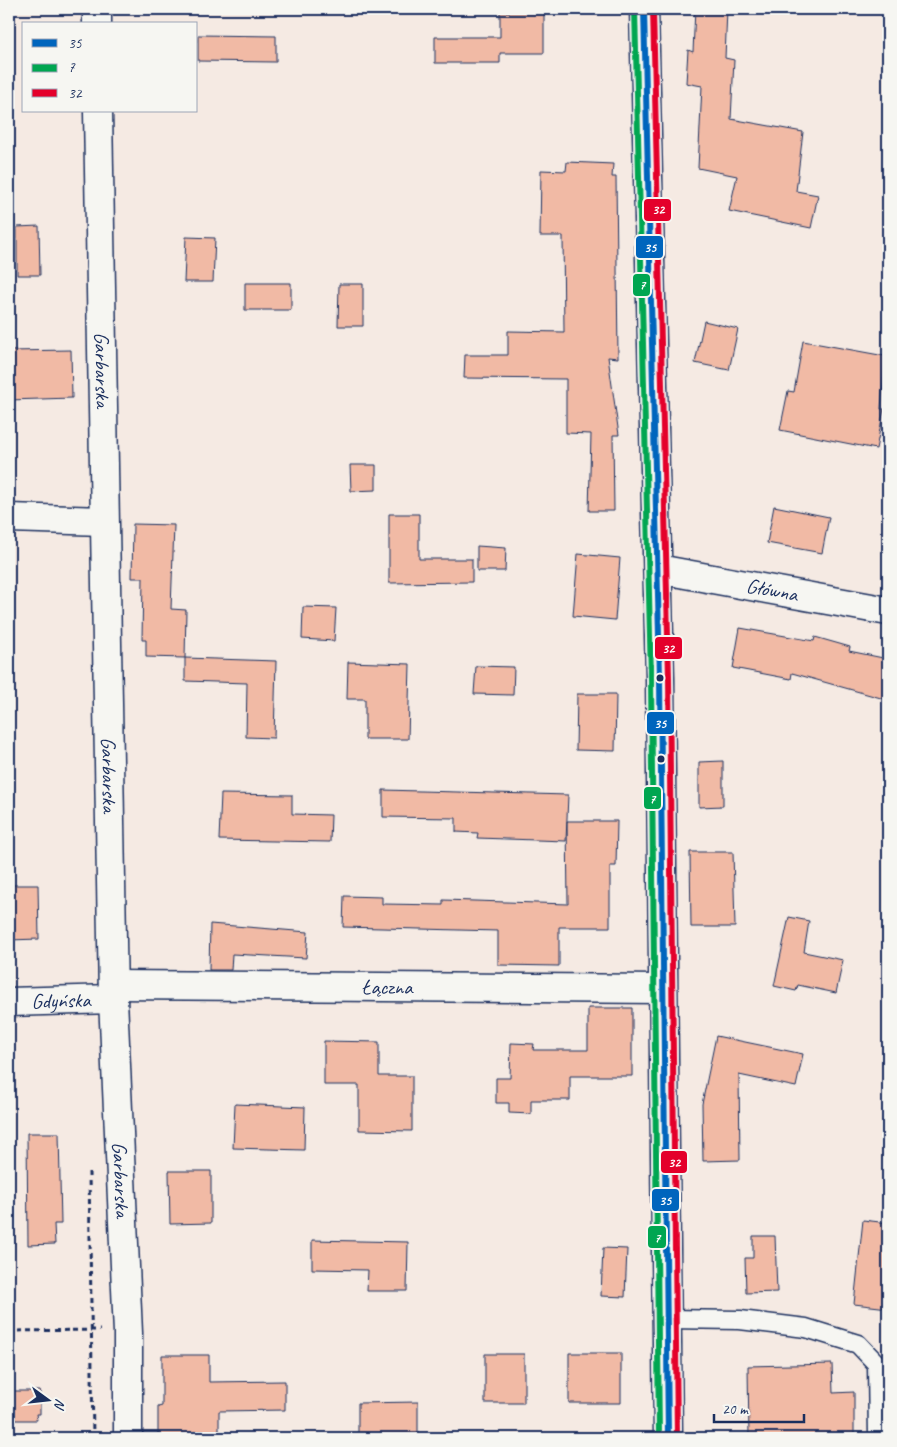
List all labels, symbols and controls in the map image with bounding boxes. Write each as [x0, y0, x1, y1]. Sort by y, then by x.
legend [22, 22, 198, 112]
text: 35 [68, 34, 83, 53]
text: 7 [68, 58, 76, 77]
text: 32 [68, 84, 83, 103]
line badge: 32 [643, 198, 672, 222]
text: 32 [652, 201, 666, 218]
line badge: 35 [635, 235, 664, 259]
text: 35 [644, 239, 658, 256]
line badge: 7 [632, 273, 651, 297]
text: 7 [639, 276, 647, 293]
street label: Garbarska [89, 332, 116, 410]
street label: Główna [744, 572, 802, 608]
line badge: 32 [654, 636, 683, 660]
text: 32 [662, 640, 676, 657]
unlabelled marker [655, 673, 665, 683]
line badge: 35 [646, 711, 675, 735]
text: 35 [654, 715, 668, 732]
street label: Garbarska [96, 737, 123, 815]
unlabelled marker [656, 754, 666, 764]
line badge: 7 [643, 786, 662, 810]
text: 7 [649, 790, 657, 807]
street label: Łączna [361, 974, 414, 1000]
street label: Gdyńska [31, 987, 93, 1014]
street label: Garbarska [106, 1141, 136, 1220]
line badge: 32 [660, 1150, 688, 1174]
text: 32 [668, 1154, 682, 1171]
line badge: 35 [651, 1188, 680, 1212]
text: 35 [659, 1192, 673, 1209]
line badge: 7 [647, 1225, 667, 1249]
text: 7 [654, 1229, 662, 1246]
north arrow [22, 1374, 72, 1424]
scale bar [714, 1392, 804, 1424]
text: N [50, 1397, 69, 1412]
text: 20 m [722, 1400, 749, 1419]

